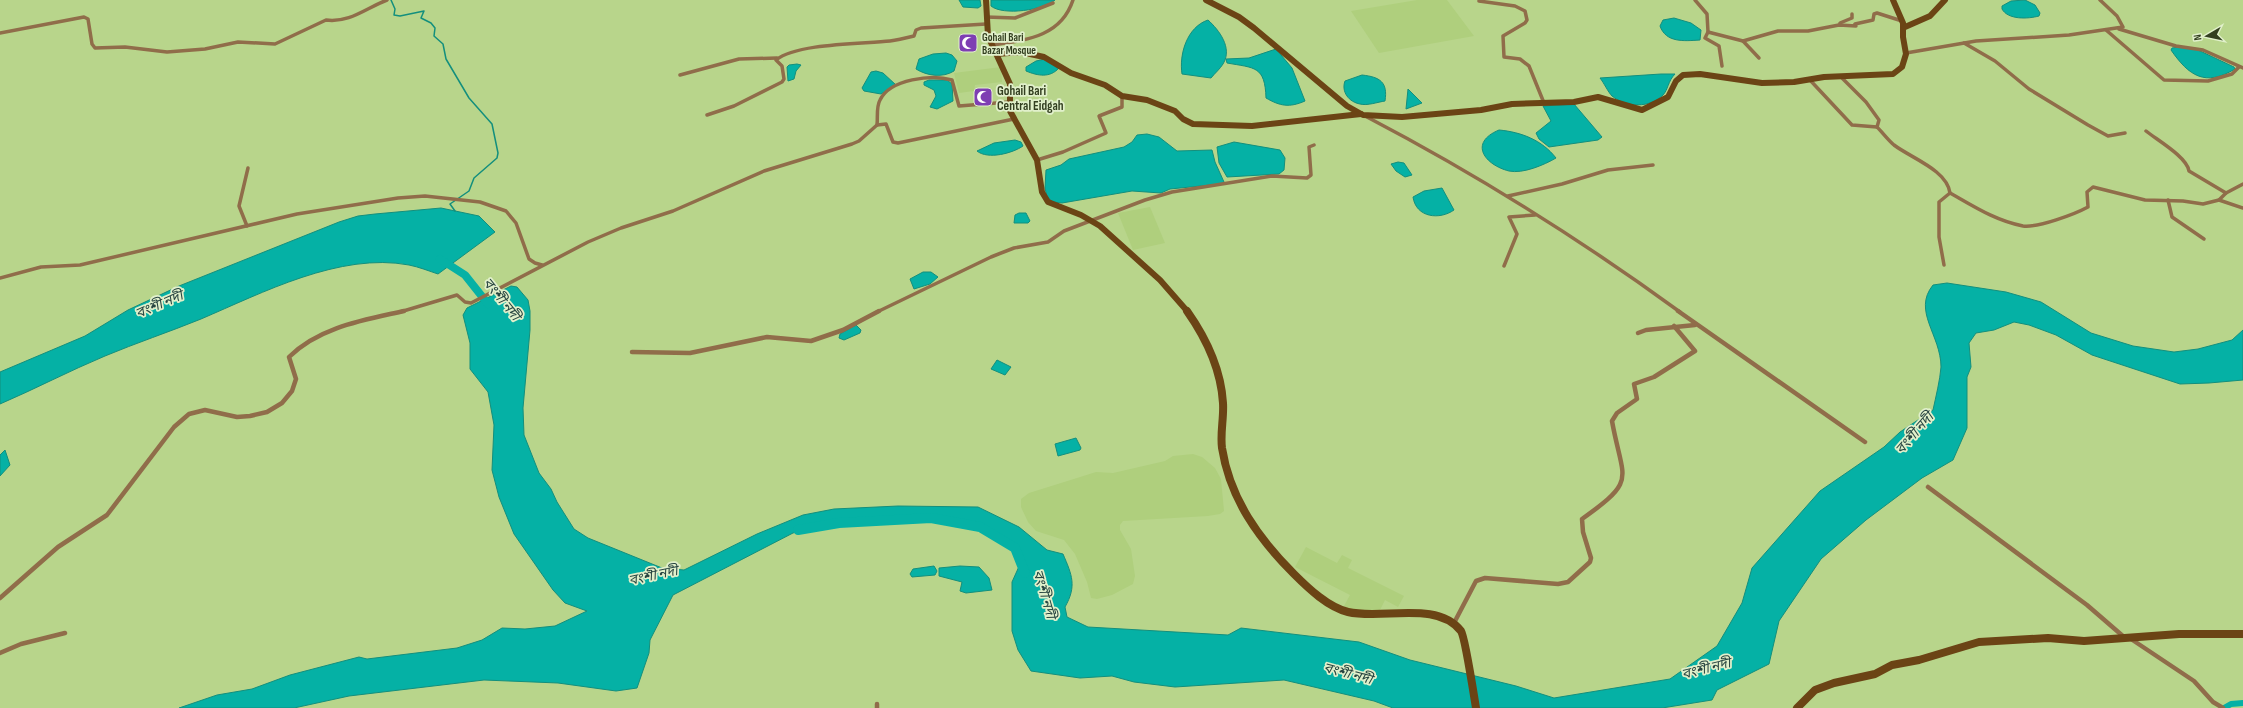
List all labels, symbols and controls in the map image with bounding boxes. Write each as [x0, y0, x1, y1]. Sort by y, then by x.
north arrow [2187, 16, 2227, 56]
place label: Gohail Bari Bazar Mosque [982, 31, 1036, 57]
mosque icon: Gohail Bari Bazar Mosque [957, 32, 979, 54]
text: N [2191, 33, 2204, 41]
place label: Gohail Bari Central Eidgah [997, 83, 1064, 114]
mosque icon: Gohail Bari Central Eidgah [972, 86, 994, 108]
water label: বংশী নদী [479, 275, 526, 327]
water label: বংশী নদী [133, 286, 188, 322]
water label: বংশী নদী [1892, 406, 1939, 458]
water label: বংশী নদী [627, 561, 682, 589]
water label: বংশী নদী [1029, 568, 1060, 624]
water label: বংশী নদী [1680, 653, 1736, 683]
water label: বংশী নদী [1322, 659, 1377, 689]

